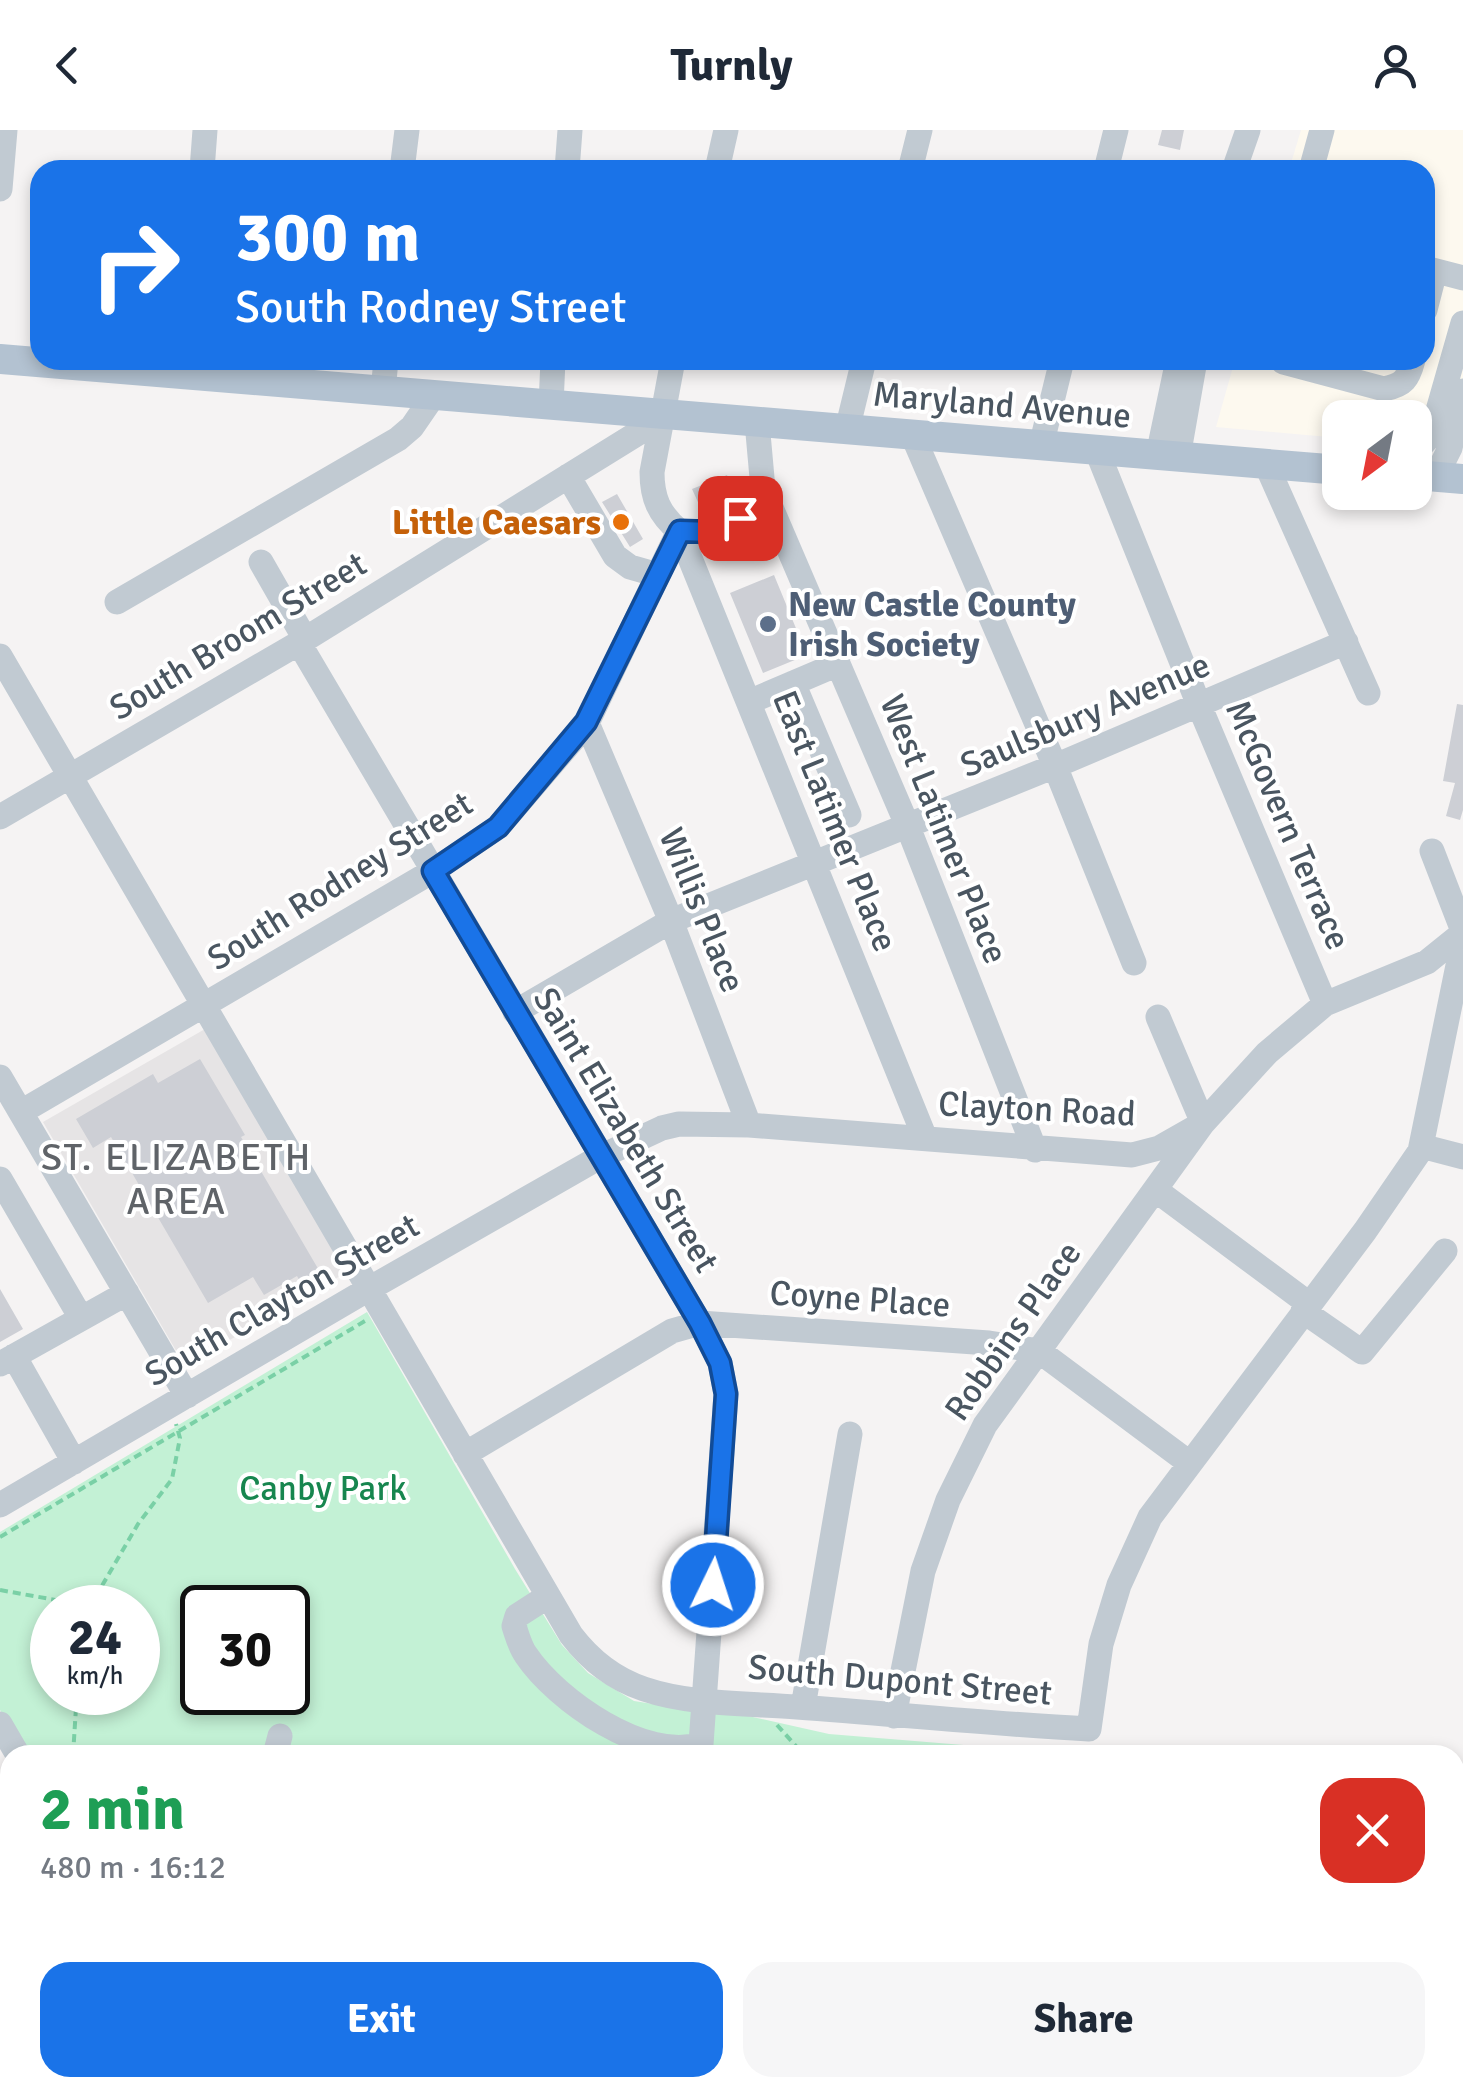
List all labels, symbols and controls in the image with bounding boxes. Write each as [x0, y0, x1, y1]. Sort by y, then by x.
icon: back [40, 38, 95, 93]
text: Turnly [670, 38, 793, 93]
icon: person [1368, 38, 1423, 93]
text: 300 m [235, 194, 420, 280]
icon: right [70, 200, 200, 330]
text: South Rodney Street [235, 280, 627, 335]
street label: Maryland Avenue [871, 372, 1133, 438]
north arrow [1322, 400, 1432, 510]
map controls [1322, 400, 1432, 510]
pin [698, 476, 783, 561]
icon: arrive [713, 491, 768, 546]
place label: Little Caesars [392, 501, 601, 544]
marker: Little Caesars [610, 511, 632, 533]
street label: South Broom Street [102, 542, 374, 730]
place label: New Castle County Irish Society [788, 583, 1076, 666]
marker: New Castle County Irish Society [757, 613, 779, 635]
street label: Saulsbury Avenue [954, 643, 1216, 787]
street label: East Latimer Place [763, 684, 907, 958]
street label: West Latimer Place [870, 688, 1018, 970]
street label: McGovern Terrace [1216, 694, 1360, 956]
street label: South Rodney Street [199, 782, 481, 980]
street label: Willis Place [650, 822, 754, 998]
street label: Saint Elizabeth Street [524, 980, 728, 1280]
street label: Clayton Road [937, 1082, 1137, 1136]
district label: ST. ELIZABETH AREA [41, 1134, 313, 1225]
street label: South Clayton Street [137, 1204, 427, 1396]
street label: Robbins Place [935, 1233, 1091, 1429]
street label: Coyne Place [768, 1271, 952, 1327]
park label: Canby Park [239, 1467, 407, 1510]
position arrow [661, 1533, 765, 1637]
speed limit sign: 30 [180, 1585, 310, 1715]
text: 24 [68, 1607, 122, 1669]
street label: South Dupont Street [746, 1645, 1054, 1715]
text: km/h [67, 1660, 123, 1691]
text: 2 min [40, 1773, 185, 1847]
button: close [1320, 1778, 1425, 1883]
text: 480 m · 16:12 [40, 1848, 226, 1887]
button: Exit [40, 1962, 723, 2077]
button: Share [743, 1962, 1425, 2077]

